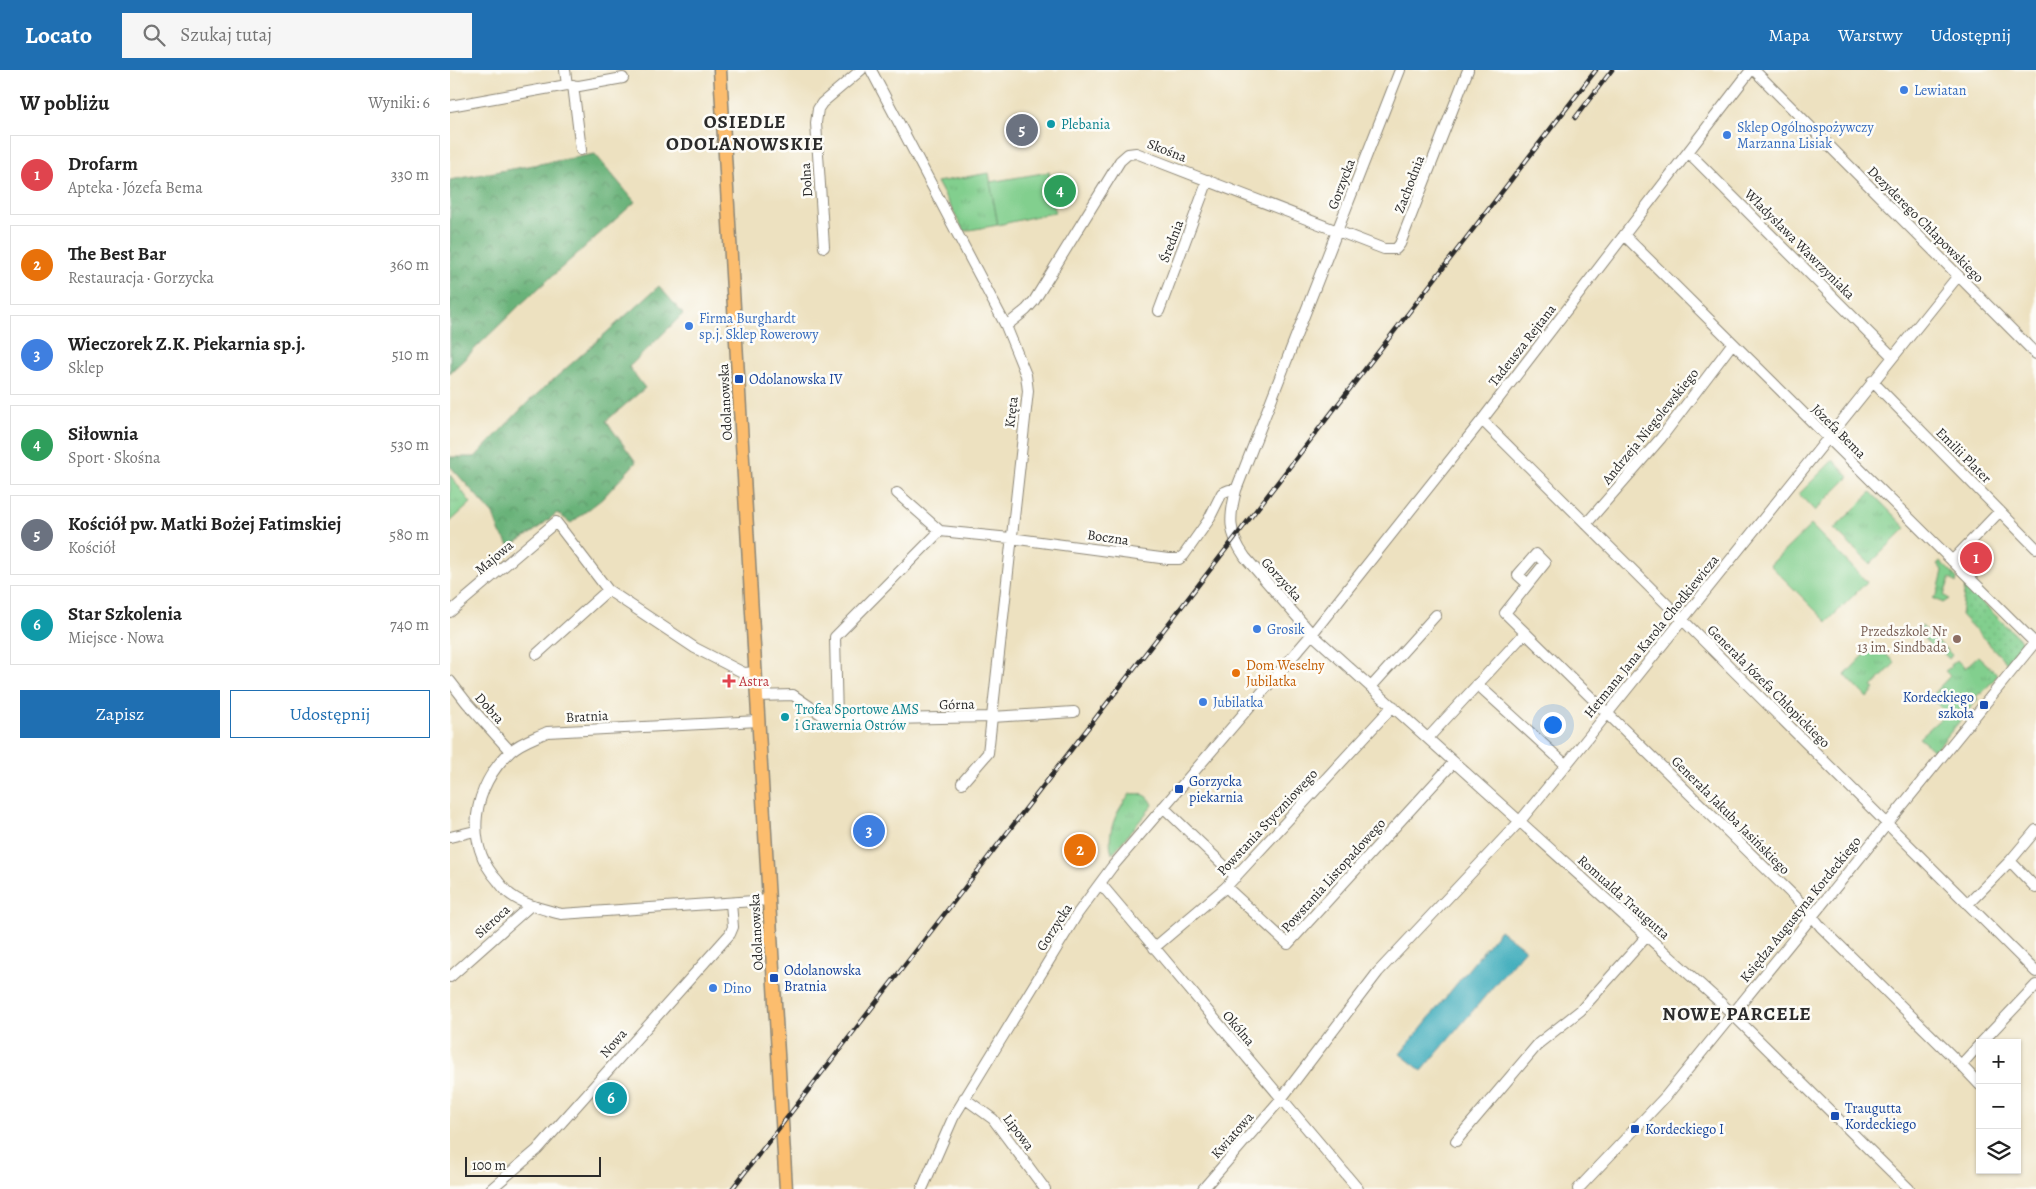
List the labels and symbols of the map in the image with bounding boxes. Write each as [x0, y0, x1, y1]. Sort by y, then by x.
place label: Lewiatan [1914, 81, 1967, 100]
marker: Lewiatan [1898, 84, 1910, 96]
district label: OSIEDLE ODOLANOWSKIE [666, 109, 824, 157]
pin: 5 [1006, 111, 1038, 149]
place label: Plebania [1061, 115, 1111, 134]
marker: Plebania [1045, 118, 1057, 130]
place label: Sklep Ogólnospożywczy Marzanna Lisiak [1737, 118, 1875, 153]
marker: Sklep Ogólnospożywczy Marzanna Lisiak [1721, 129, 1733, 141]
street label: Skośna [1144, 134, 1190, 167]
street label: Zachodnia [1390, 152, 1429, 216]
street label: Gorzycka [1323, 156, 1360, 212]
street label: Dolna [796, 162, 817, 198]
street label: Dezyderego Chłapowskiego [1863, 162, 1988, 287]
pin: 4 [1044, 172, 1076, 210]
street label: Władysława Wawrzyniaka [1740, 184, 1859, 304]
street label: Średnia [1155, 217, 1188, 265]
street label: Tadeusza Rejtana [1484, 300, 1561, 390]
place label: Firma Burghardt sp.j. Sklep Rowerowy [699, 309, 819, 344]
marker: Firma Burghardt sp.j. Sklep Rowerowy [683, 320, 695, 332]
street label: Odolanowska [714, 362, 737, 441]
street label: Andrzeja Niegolewskiego [1597, 364, 1703, 489]
place label: Odolanowska IV [749, 370, 843, 389]
marker: Odolanowska IV [733, 373, 745, 385]
street label: Kręta [1000, 395, 1023, 429]
street label: Józefa Bema [1807, 400, 1870, 463]
street label: Emilii Plater [1932, 423, 1996, 488]
street label: Boczna [1086, 525, 1130, 550]
street label: Majowa [471, 535, 518, 579]
pin: 1 [1960, 539, 1992, 577]
street label: Hetmana Jana Karola Chodkiewicza [1580, 550, 1723, 722]
street label: Gorzycka [1257, 553, 1307, 606]
place label: Grosik [1267, 620, 1305, 639]
street label: Generała Józefa Chłopickiego [1703, 621, 1834, 752]
place label: Przedszkole Nr 13 im. Sindbada [1857, 622, 1948, 657]
marker: Grosik [1251, 623, 1263, 635]
marker: Przedszkole Nr 13 im. Sindbada [1951, 633, 1963, 645]
place label: Dom Weselny Jubilatka [1246, 656, 1325, 691]
marker: Dom Weselny Jubilatka [1230, 667, 1242, 679]
place label: Astra [738, 672, 770, 691]
marker: Astra [723, 675, 735, 687]
place label: Kordeckiego szkoła [1903, 688, 1974, 723]
street label: Dobra [471, 689, 509, 728]
place label: Jubilatka [1213, 693, 1264, 712]
street label: Górna [939, 695, 975, 714]
marker: Jubilatka [1197, 696, 1209, 708]
marker: Kordeckiego szkoła [1978, 699, 1990, 711]
place label: Trofea Sportowe AMS i Grawernia Ostrów [795, 700, 919, 735]
street label: Bratnia [565, 706, 609, 727]
marker: Trofea Sportowe AMS i Grawernia Ostrów [779, 711, 791, 723]
your location [1540, 712, 1566, 738]
street label: Generała Jakuba Jasińskiego [1667, 752, 1794, 879]
street label: Powstania Styczniowego [1213, 765, 1322, 880]
place label: Gorzycka piekarnia [1189, 772, 1244, 807]
marker: Gorzycka piekarnia [1173, 783, 1185, 795]
pin: 3 [853, 812, 885, 850]
street label: Powstania Listopadowego [1277, 814, 1390, 937]
pin: 2 [1064, 831, 1096, 869]
street label: Księdza Augustyna Kordeckiego [1736, 832, 1865, 986]
street label: Romualda Traugutta [1573, 851, 1674, 944]
street label: Odolanowska [745, 892, 768, 971]
street label: Gorzycka [1032, 899, 1077, 955]
street label: Sieroca [470, 900, 515, 942]
place label: Odolanowska Bratnia [784, 961, 862, 996]
marker: Odolanowska Bratnia [768, 972, 780, 984]
place label: Dino [723, 979, 751, 998]
marker: Dino [707, 982, 719, 994]
district label: NOWE PARCELE [1662, 1001, 1812, 1027]
street label: Okólna [1218, 1007, 1259, 1050]
street label: Nowa [595, 1024, 632, 1062]
pin: 6 [595, 1079, 627, 1117]
place label: Traugutta Kordeckiego [1845, 1099, 1916, 1134]
street label: Kwiatowa [1207, 1108, 1258, 1163]
street label: Lipowa [999, 1110, 1039, 1155]
marker: Traugutta Kordeckiego [1829, 1110, 1841, 1122]
place label: Kordeckiego I [1645, 1120, 1724, 1139]
marker: Kordeckiego I [1629, 1123, 1641, 1135]
scale bar [465, 1154, 601, 1177]

